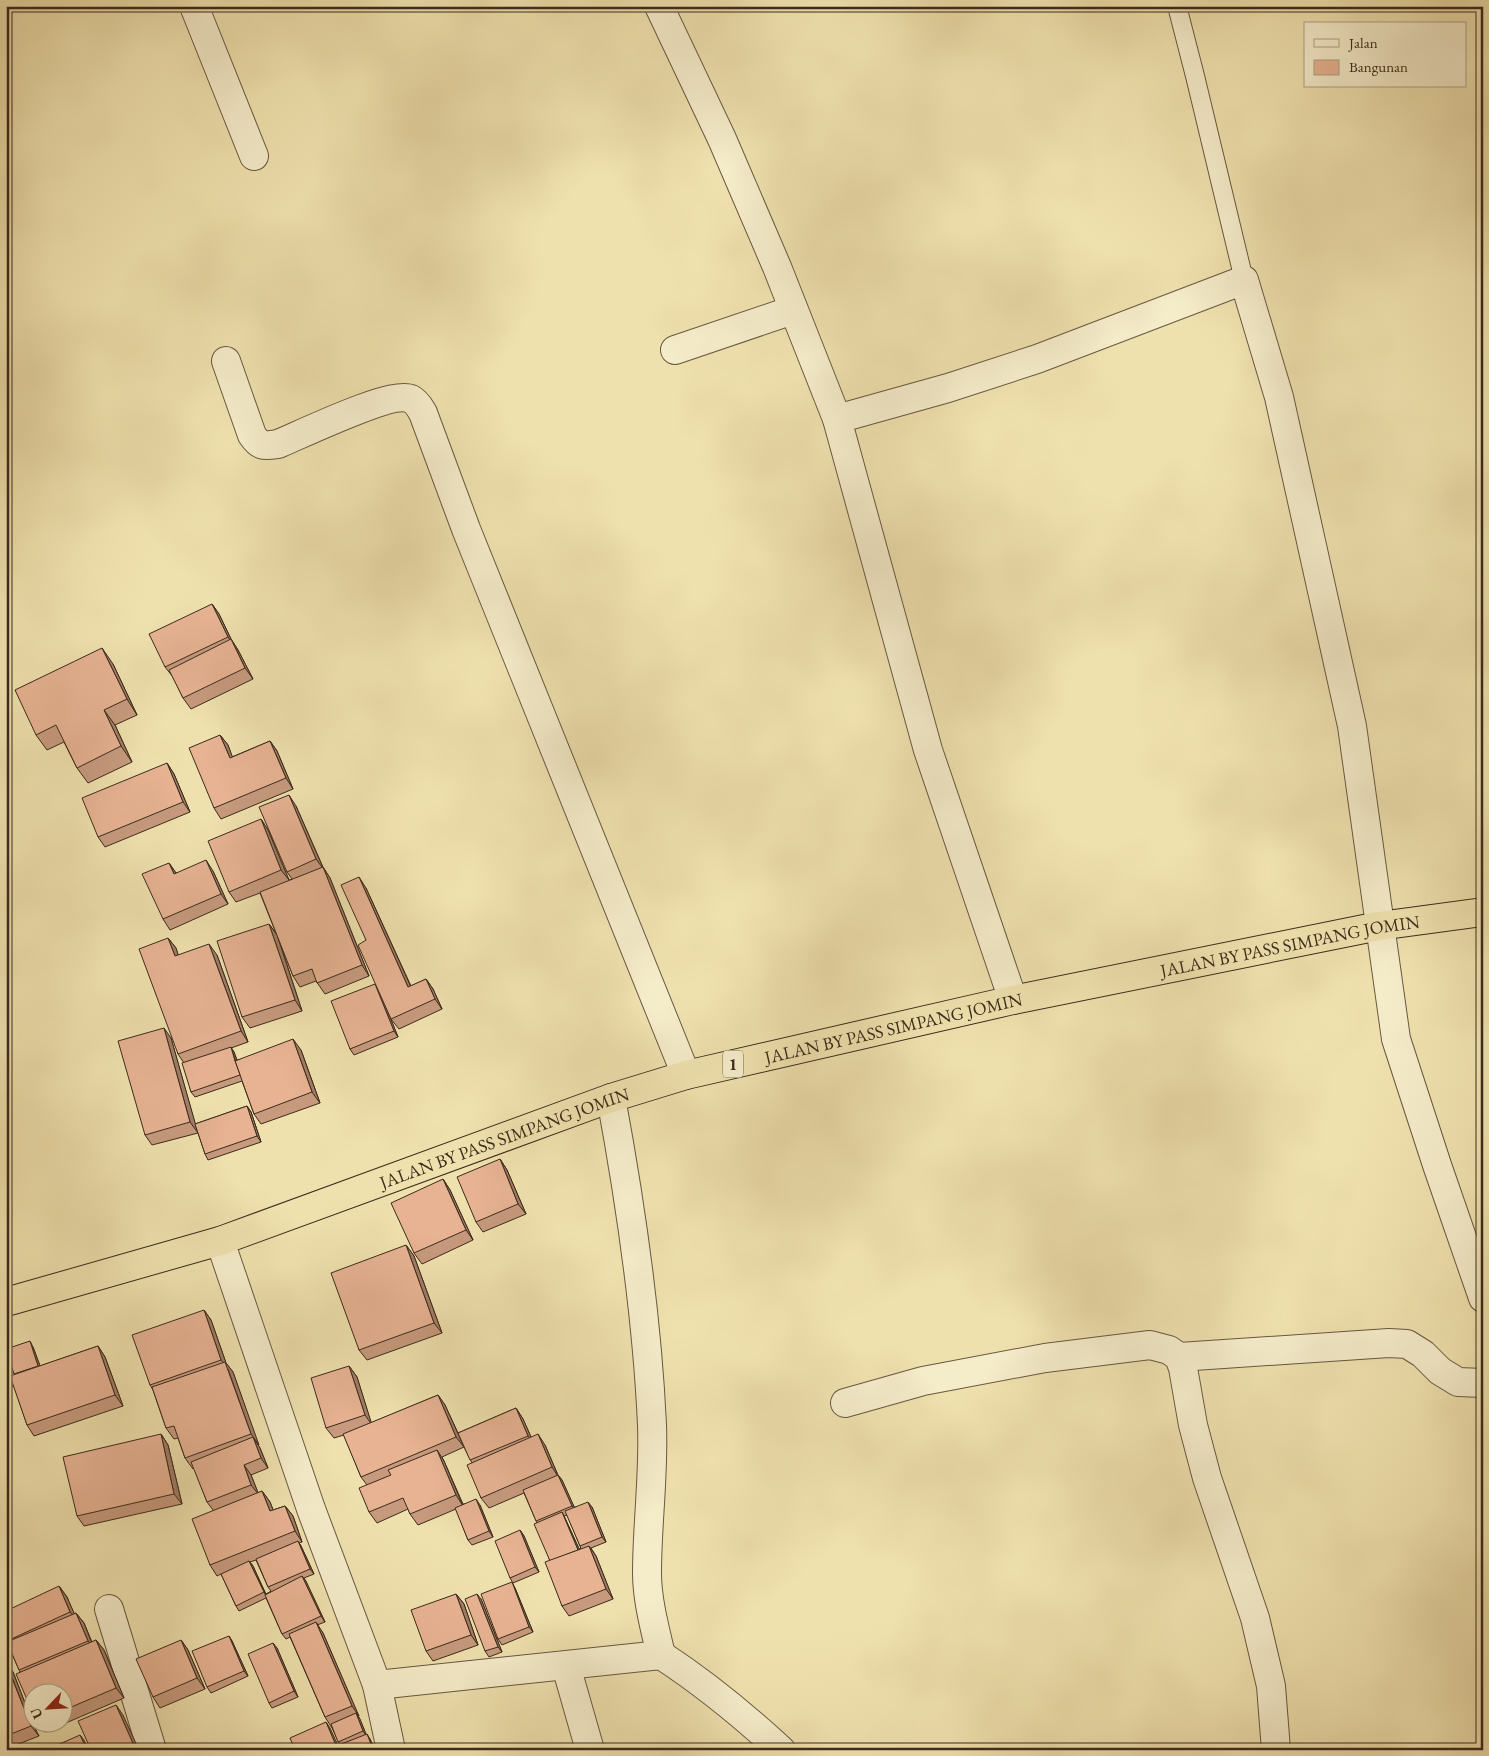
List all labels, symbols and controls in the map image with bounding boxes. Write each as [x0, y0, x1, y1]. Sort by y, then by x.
legend [1304, 22, 1466, 88]
text: Jalan [1347, 33, 1378, 52]
text: Bangunan [1349, 57, 1408, 76]
street label: JALAN BY PASS SIMPANG JOMIN [1156, 909, 1422, 982]
street label: JALAN BY PASS SIMPANG JOMIN [760, 987, 1025, 1069]
road number: 1 [723, 1050, 743, 1078]
street label: JALAN BY PASS SIMPANG JOMIN [374, 1081, 632, 1194]
north arrow [22, 1684, 72, 1734]
text: U [26, 1704, 47, 1722]

